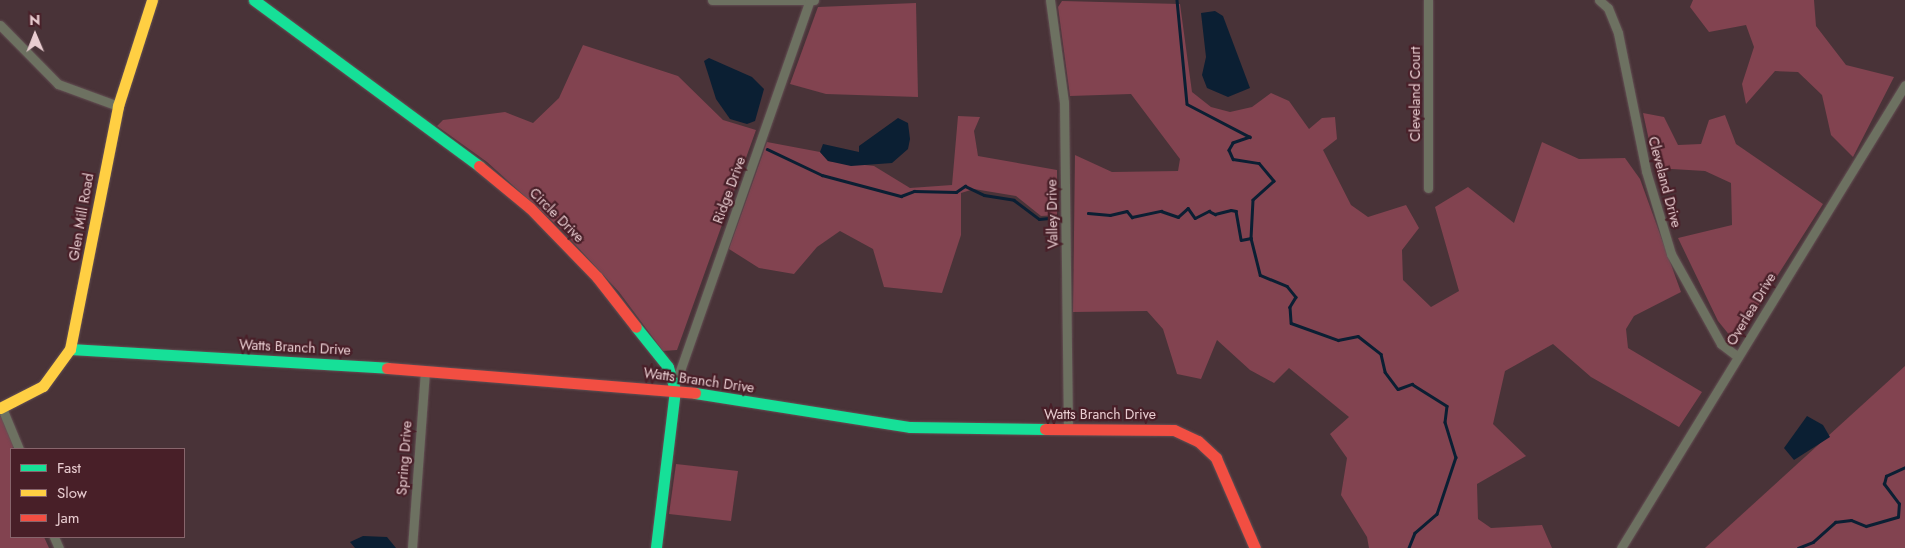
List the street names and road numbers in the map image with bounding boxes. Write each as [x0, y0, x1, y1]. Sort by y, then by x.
street label: Cleveland Court [1407, 46, 1423, 142]
street label: Cleveland Drive [1645, 135, 1685, 229]
street label: Ridge Drive [709, 154, 749, 226]
street label: Glen Mill Road [65, 172, 97, 262]
street label: Valley Drive [1043, 179, 1061, 249]
street label: Circle Drive [526, 184, 588, 246]
street label: Overlea Drive [1723, 270, 1779, 348]
street label: Watts Branch Drive [239, 336, 351, 358]
street label: Watts Branch Drive [642, 364, 756, 396]
street label: Watts Branch Drive [1044, 406, 1156, 422]
street label: Spring Drive [393, 420, 415, 496]

